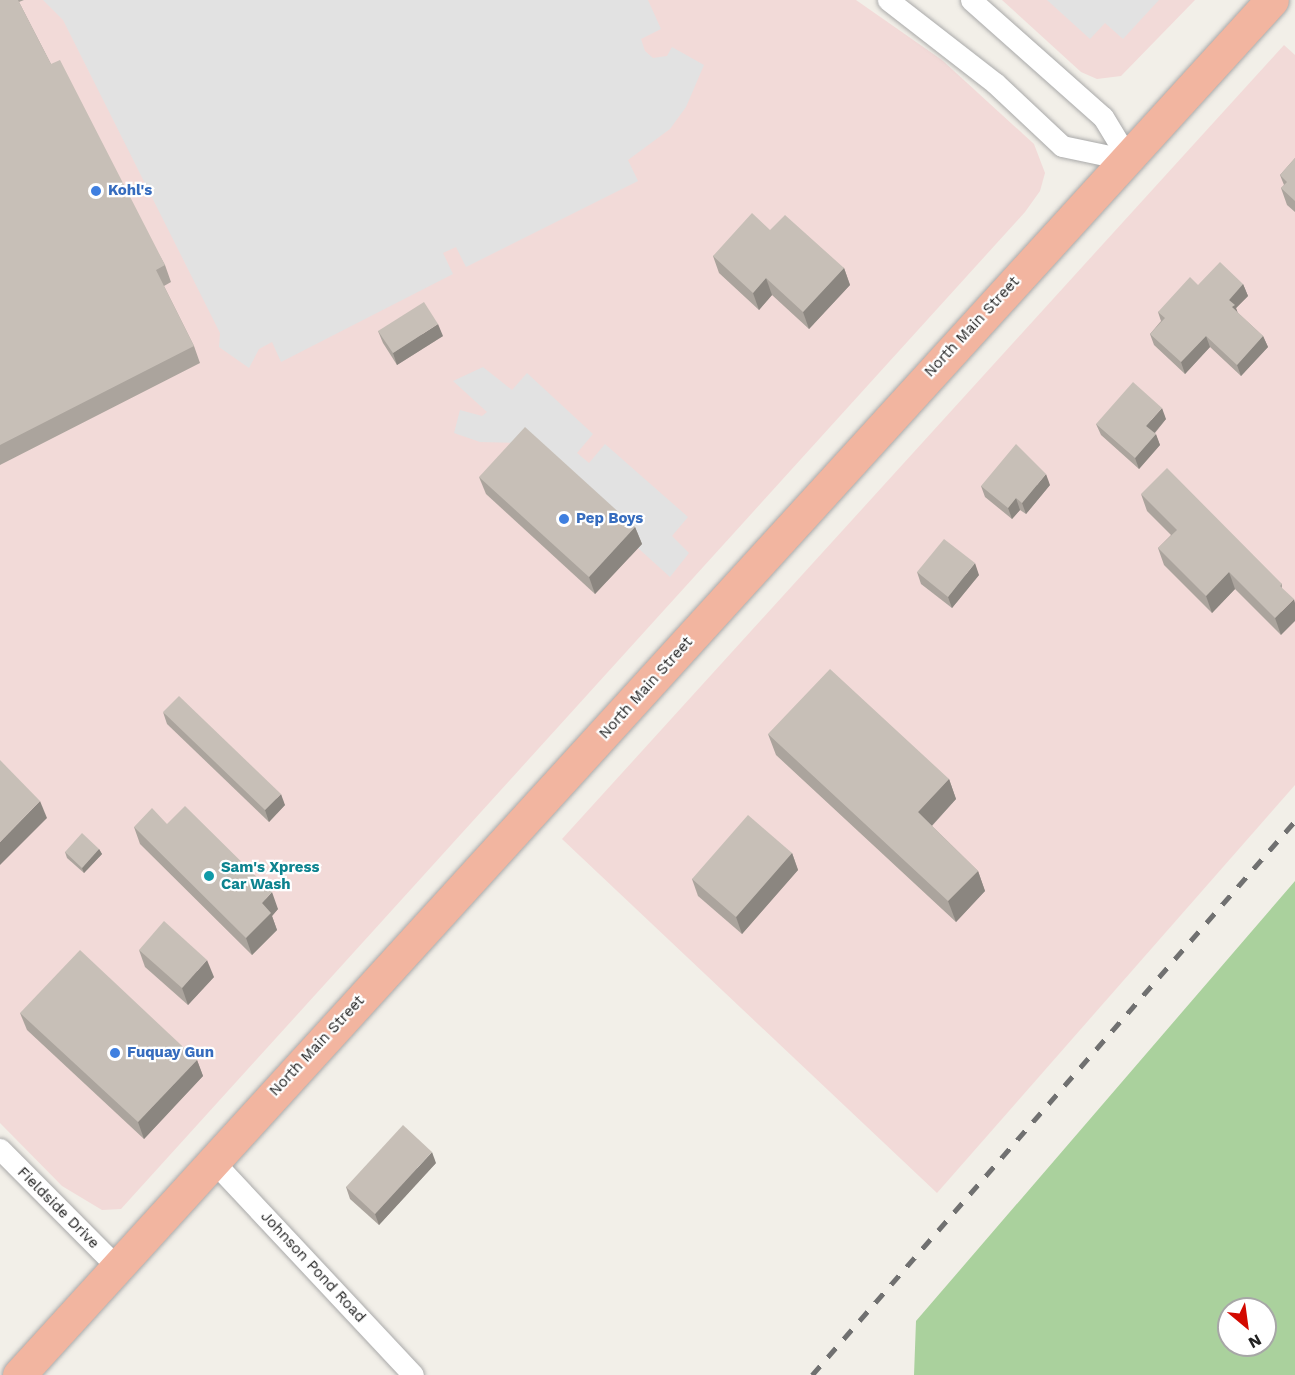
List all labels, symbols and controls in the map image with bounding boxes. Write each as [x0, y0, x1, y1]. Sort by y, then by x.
place label: Kohl's [108, 182, 152, 200]
marker: Kohl's [89, 184, 103, 198]
street label: North Main Street [921, 273, 1023, 381]
place label: Pep Boys [576, 510, 643, 528]
marker: Pep Boys [557, 512, 571, 526]
street label: North Main Street [595, 633, 697, 743]
place label: Sam's Xpress Car Wash [221, 858, 320, 893]
marker: Sam's Xpress Car Wash [202, 869, 216, 883]
street label: North Main Street [266, 992, 368, 1100]
place label: Fuquay Gun [127, 1044, 214, 1062]
marker: Fuquay Gun [108, 1046, 122, 1060]
street label: Fieldside Drive [13, 1163, 103, 1253]
street label: Johnson Pond Road [257, 1208, 369, 1326]
north arrow [1217, 1297, 1277, 1357]
text: N [1245, 1330, 1265, 1353]

